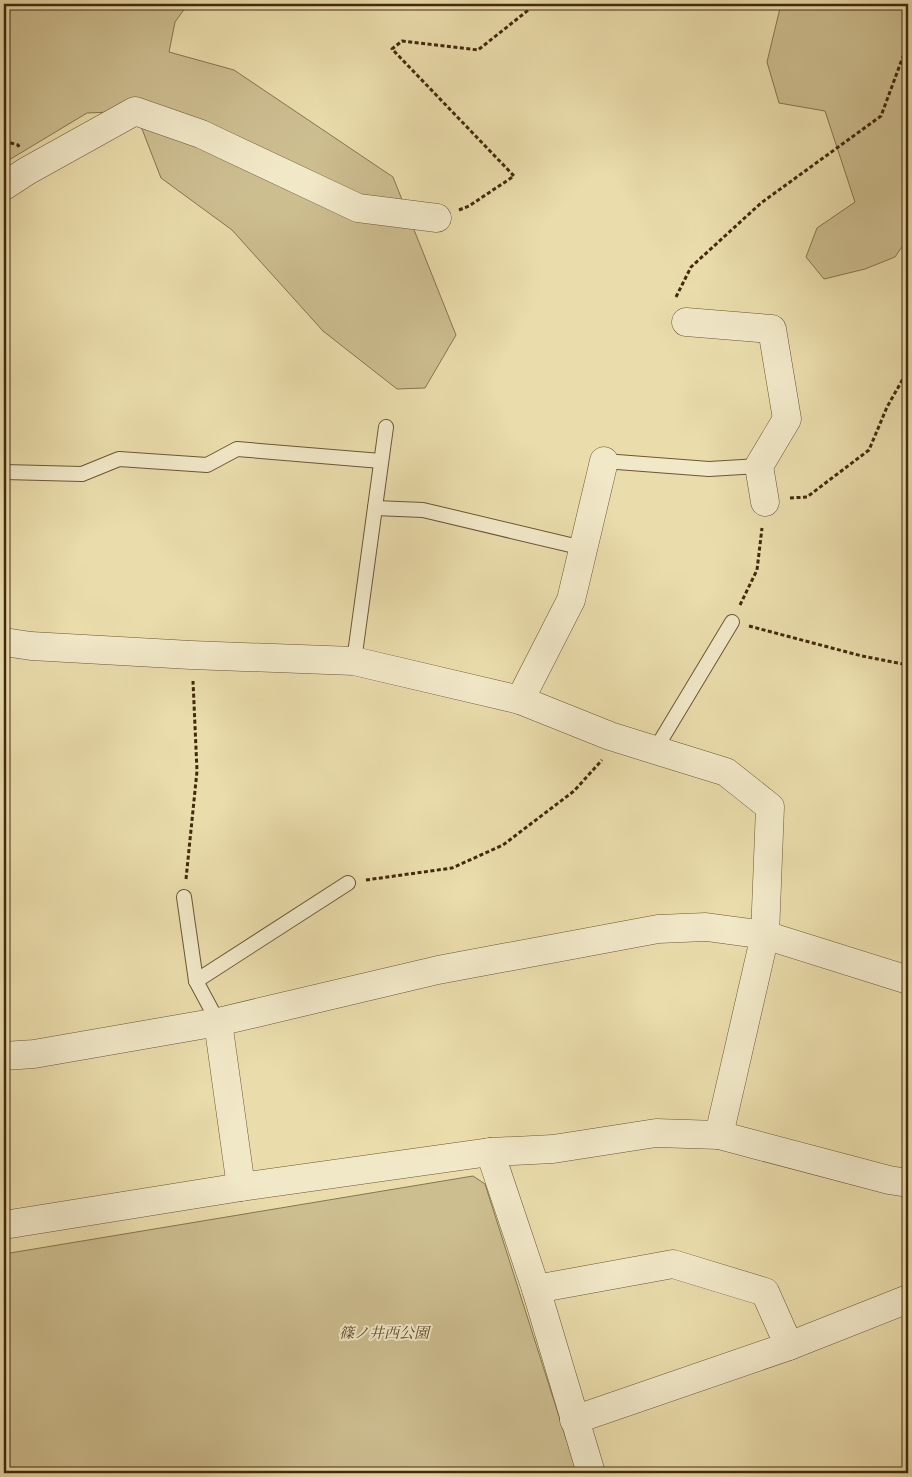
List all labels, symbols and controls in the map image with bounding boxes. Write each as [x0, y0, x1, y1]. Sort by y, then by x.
park label: 篠ノ井西公園 [339, 1324, 432, 1342]

